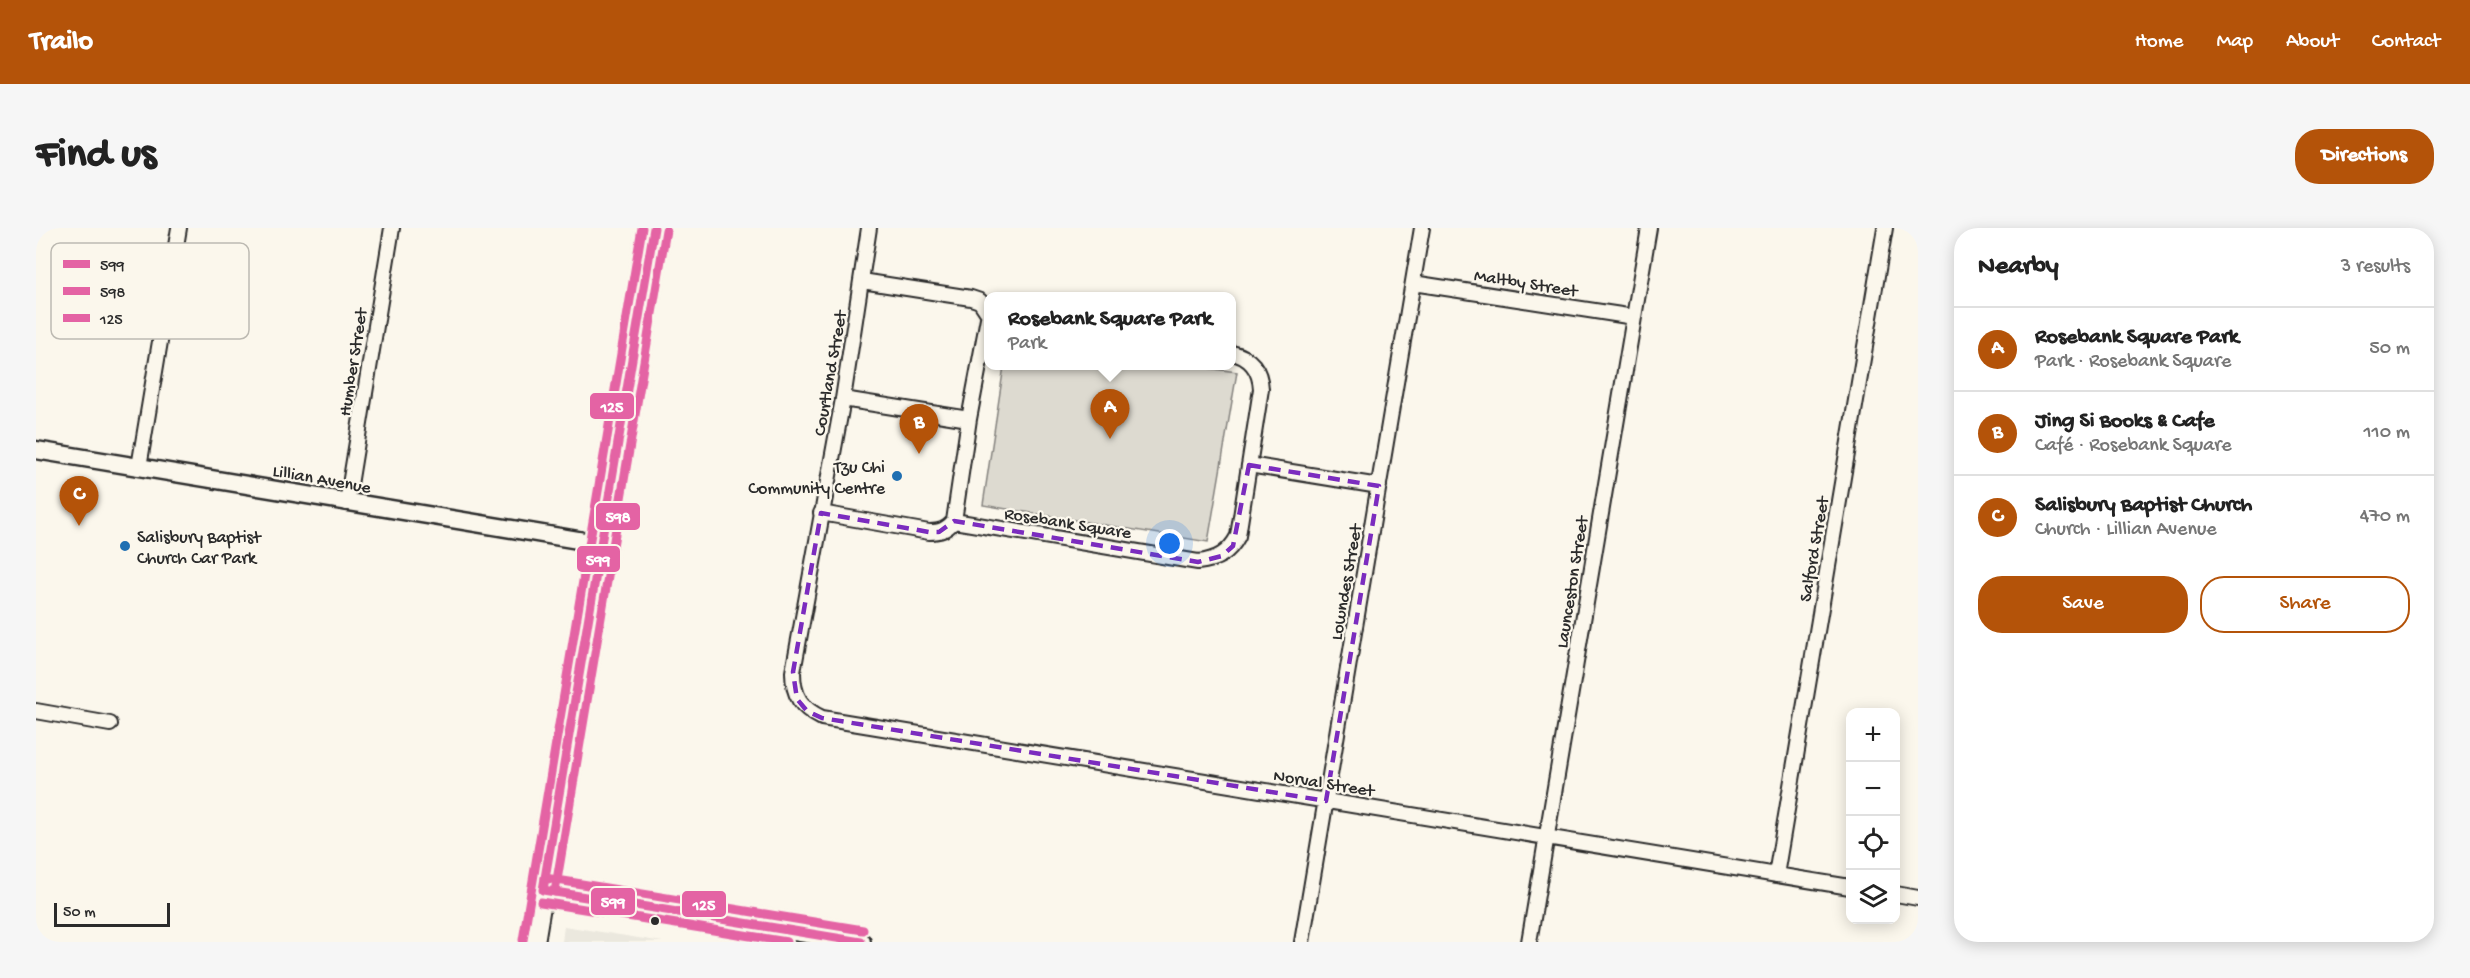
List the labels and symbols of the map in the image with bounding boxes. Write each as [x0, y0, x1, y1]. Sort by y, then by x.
legend [51, 243, 249, 339]
text: 599 [100, 258, 124, 277]
street label: Maltby Street [1472, 266, 1580, 303]
text: 598 [100, 285, 125, 304]
street label: Humber Street [336, 305, 374, 418]
street label: Courtland Street [810, 308, 853, 438]
text: 125 [99, 312, 123, 331]
pin: A [1090, 390, 1130, 439]
line badge: 125 [589, 392, 635, 420]
text: 125 [600, 400, 624, 419]
pin: B [900, 404, 938, 454]
place label: Tzu Chi Community Centre [748, 458, 886, 500]
street label: Lillian Avenue [271, 462, 373, 500]
marker: Tzu Chi Community Centre [890, 469, 904, 483]
pin: C [60, 476, 99, 526]
street label: Salford Street [1796, 494, 1835, 604]
line badge: 598 [595, 502, 641, 531]
street label: Rosebank Square [1003, 504, 1133, 545]
text: 598 [605, 510, 631, 529]
street label: Launceston Street [1553, 513, 1595, 650]
street label: Lowndes Street [1327, 521, 1368, 642]
place label: Salisbury Baptist Church Car Park [137, 528, 262, 570]
your location [1155, 529, 1184, 558]
marker: Salisbury Baptist Church Car Park [118, 539, 132, 553]
line badge: 599 [576, 545, 621, 573]
text: 599 [586, 553, 610, 572]
street label: Norval Street [1272, 766, 1377, 803]
line badge: 599 [590, 887, 636, 916]
line badge: 125 [681, 890, 727, 918]
text: 599 [601, 895, 625, 914]
text: 125 [692, 898, 716, 917]
scale bar [54, 900, 170, 928]
unlabelled marker [649, 915, 661, 927]

